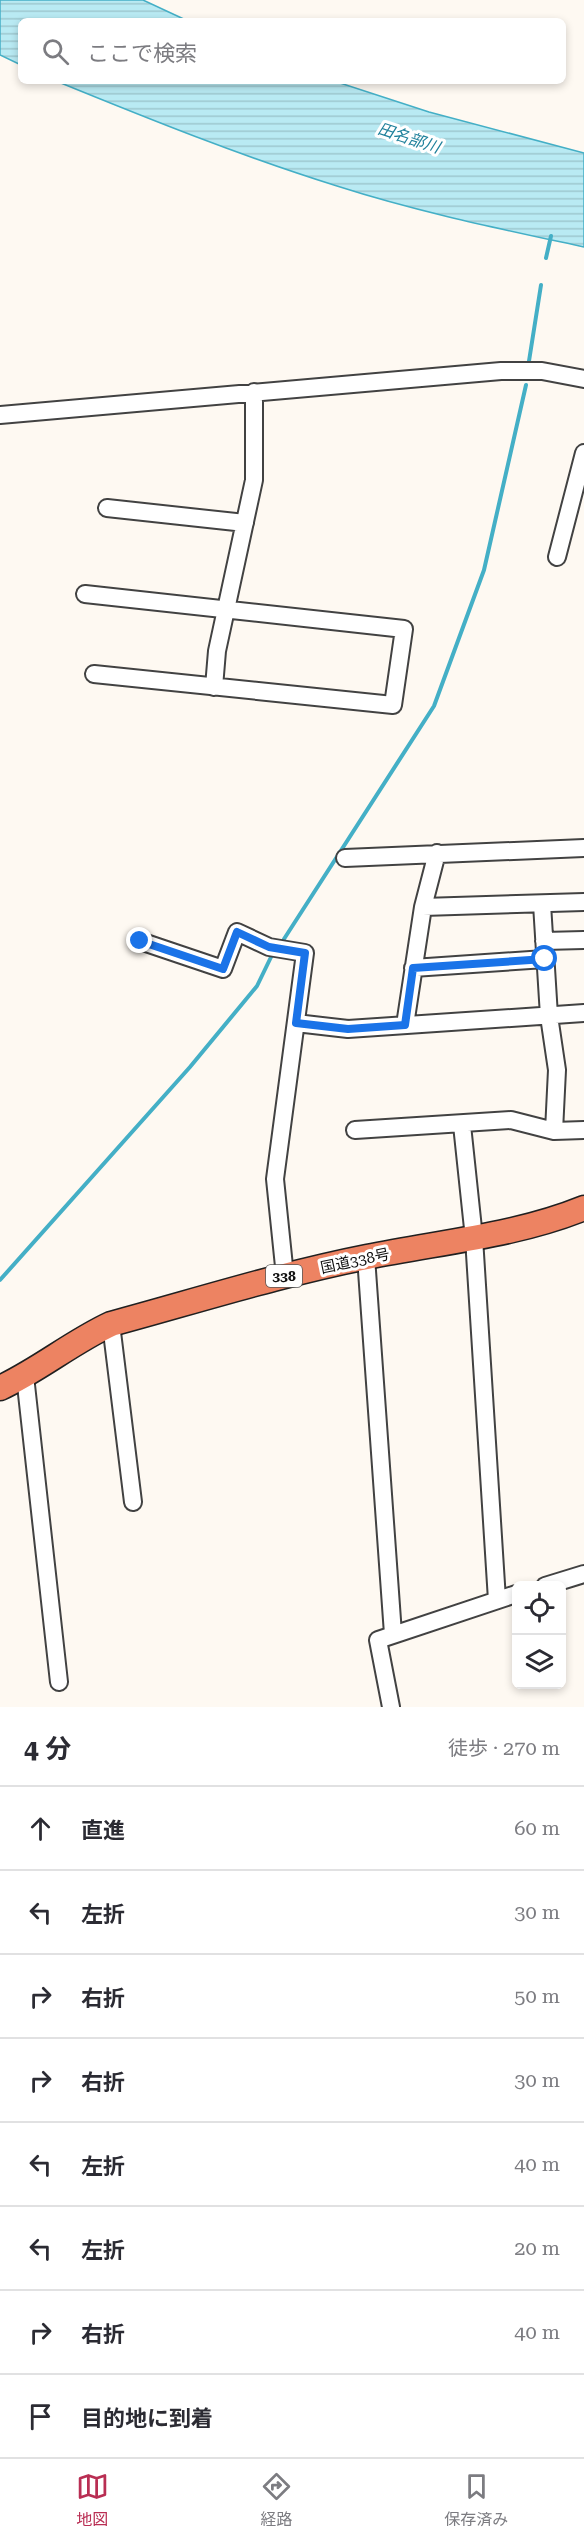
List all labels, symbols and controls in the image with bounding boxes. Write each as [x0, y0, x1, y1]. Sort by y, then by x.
search box [18, 18, 566, 84]
icon: search [39, 35, 72, 68]
text: ここで検索 [87, 41, 197, 66]
water label: 田名部川 [376, 119, 444, 158]
route end [126, 927, 152, 953]
route start [531, 945, 557, 971]
street label: 国道338号 [319, 1245, 391, 1277]
road number: 338 [266, 1265, 302, 1287]
map controls [512, 1581, 566, 1689]
button: locate [512, 1581, 566, 1635]
button: layers [512, 1635, 566, 1689]
text: 4 分 [24, 1734, 71, 1764]
text: 徒歩 · 270 m [448, 1736, 560, 1760]
icon: ahead [24, 1812, 57, 1845]
text: 60 m [514, 1816, 560, 1840]
text: 直進 [81, 1818, 125, 1843]
icon: left [24, 1896, 57, 1929]
text: 30 m [514, 1900, 560, 1924]
text: 左折 [81, 1902, 125, 1927]
icon: right [24, 1980, 57, 2013]
text: 50 m [514, 1984, 560, 2008]
text: 右折 [81, 1986, 125, 2011]
icon: right [24, 2064, 57, 2097]
text: 30 m [514, 2068, 560, 2092]
text: 右折 [81, 2070, 125, 2095]
icon: left [24, 2148, 57, 2181]
text: 40 m [514, 2152, 560, 2176]
text: 左折 [81, 2154, 125, 2179]
icon: left [24, 2232, 57, 2265]
text: 20 m [514, 2236, 560, 2260]
text: 左折 [81, 2238, 125, 2263]
icon: right [24, 2316, 57, 2349]
text: 40 m [514, 2320, 560, 2344]
text: 右折 [81, 2322, 125, 2347]
icon: arrive [24, 2400, 57, 2433]
text: 目的地に到着 [81, 2406, 213, 2431]
tab: 地図 [76, 2470, 109, 2530]
tab: 経路 [260, 2470, 293, 2530]
tab: 保存済み [444, 2470, 508, 2530]

